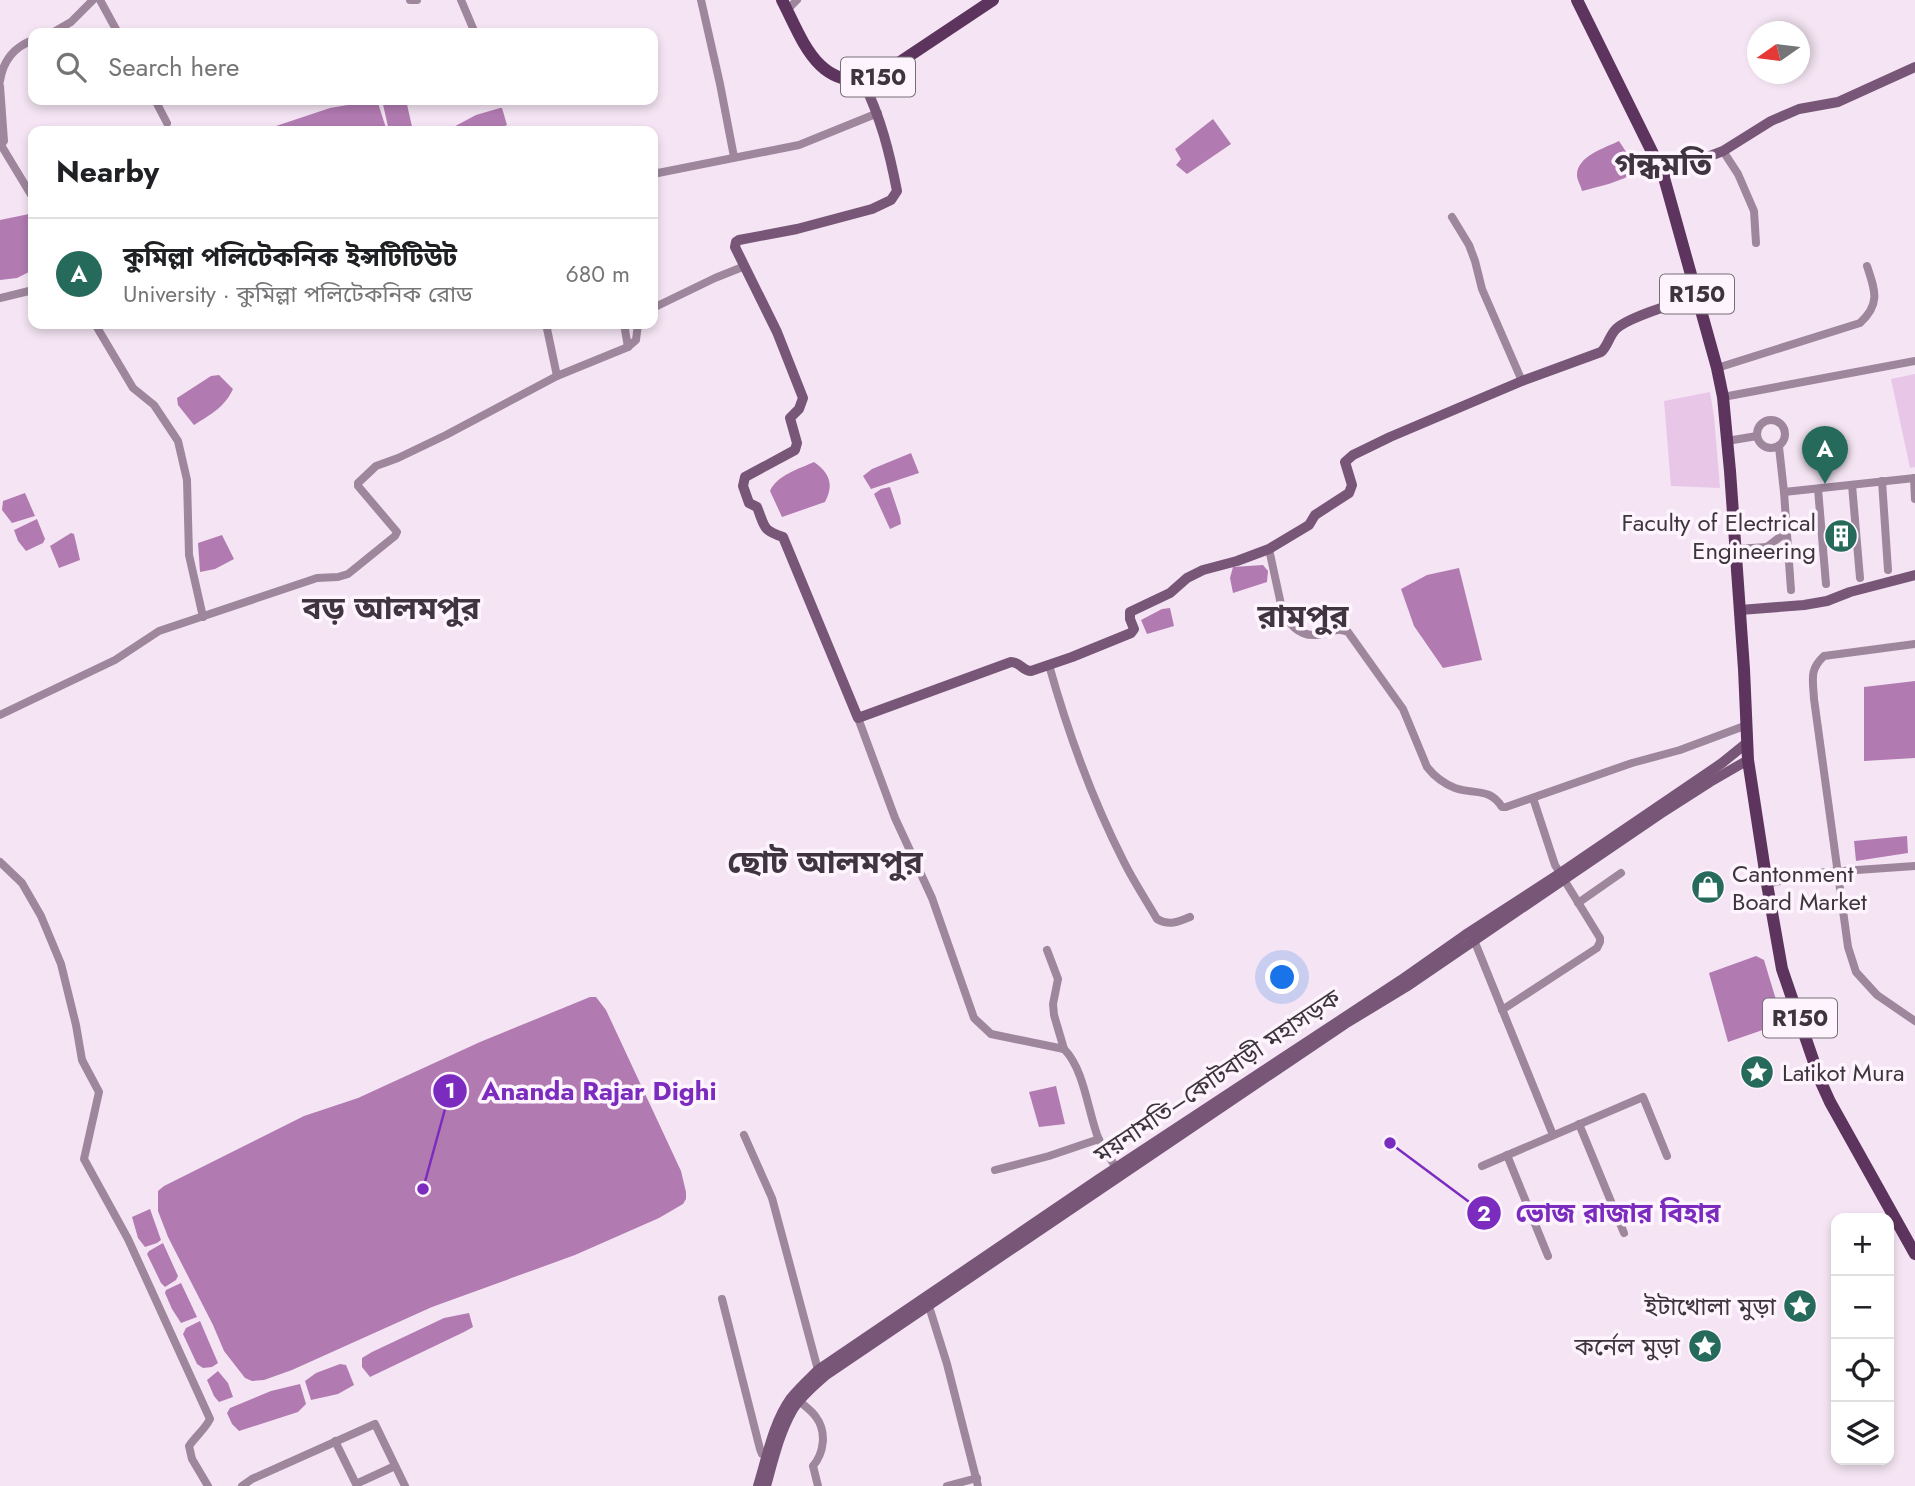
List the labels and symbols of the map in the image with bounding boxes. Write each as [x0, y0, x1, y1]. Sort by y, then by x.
north arrow [1747, 21, 1810, 84]
road number: R150 [841, 58, 915, 96]
district label: গন্ধমতি [1614, 141, 1712, 187]
road number: R150 [1660, 274, 1734, 314]
pin: A [1802, 426, 1848, 484]
place label: Faculty of Electrical Engineering [1622, 505, 1816, 568]
building icon: Faculty of Electrical Engineering [1822, 517, 1860, 555]
district label: বড় আলমপুর [301, 585, 480, 631]
district label: রামপুর [1256, 593, 1349, 639]
district label: ছোট আলমপুর [727, 839, 924, 885]
place label: Cantonment Board Market [1732, 856, 1867, 919]
shop icon: Cantonment Board Market [1689, 868, 1727, 906]
your location [1265, 960, 1299, 994]
street label: ময়নামতি–কোটবাড়ী মহাসড়ক [1086, 980, 1348, 1172]
road number: R150 [1763, 998, 1837, 1037]
place icon: Latikot Mura [1738, 1053, 1776, 1091]
place label: Latikot Mura [1782, 1055, 1904, 1090]
callout: Ananda Rajar Dighi [433, 1067, 731, 1114]
text: Ananda Rajar Dighi [480, 1072, 717, 1110]
text: 1 [445, 1076, 455, 1106]
callout: ভোজ রাজার বিহার [1466, 1190, 1734, 1237]
text: ভোজ রাজার বিহার [1515, 1194, 1721, 1232]
text: 2 [1477, 1199, 1491, 1229]
place icon: ইটাখোলা মুড়া [1781, 1287, 1819, 1325]
place label: ইটাখোলা মুড়া [1643, 1289, 1777, 1324]
place icon: কর্নেল মুড়া [1686, 1327, 1724, 1365]
place label: কর্নেল মুড়া [1574, 1329, 1681, 1364]

